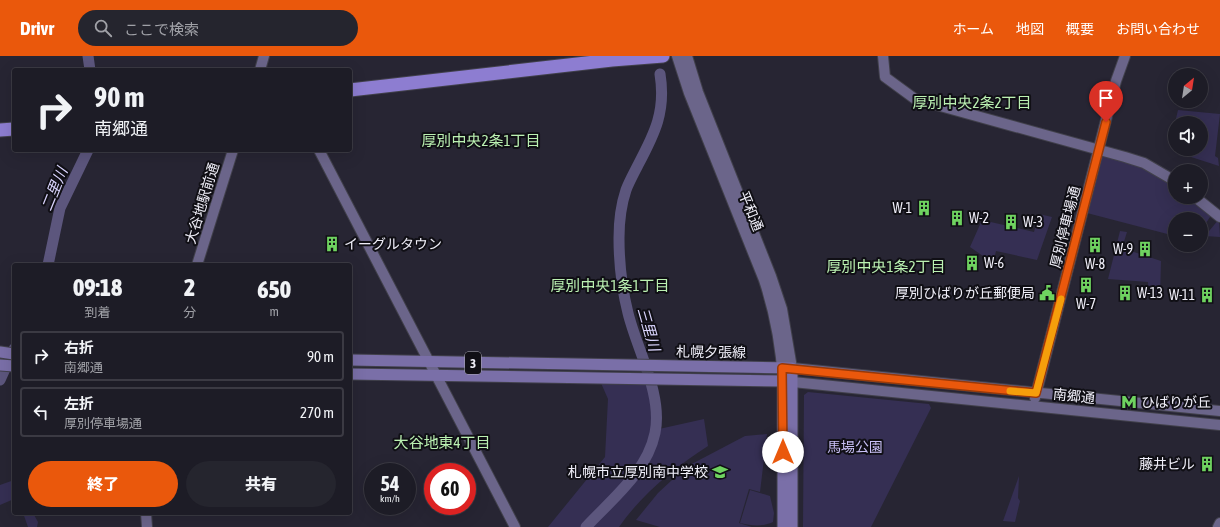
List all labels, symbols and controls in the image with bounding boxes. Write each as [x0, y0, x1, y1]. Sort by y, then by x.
search box [78, 10, 358, 46]
text: Drivr [20, 17, 54, 39]
icon: search [92, 17, 114, 39]
text: ここで検索 [124, 21, 199, 38]
text: ホーム [952, 21, 994, 37]
text: 地図 [1016, 21, 1044, 37]
text: 概要 [1066, 21, 1094, 37]
text: お問い合わせ [1116, 21, 1200, 37]
north arrow [1168, 68, 1208, 108]
map controls [1168, 68, 1208, 252]
text: 90 m [94, 81, 144, 113]
pin [1089, 81, 1123, 122]
icon: right [28, 84, 80, 136]
icon: arrive [1095, 87, 1117, 109]
district label: 厚別中央2条2丁目 [912, 94, 1032, 111]
button: sound [1168, 116, 1208, 156]
text: 南郷通 [94, 118, 148, 139]
district label: 厚別中央2条1丁目 [421, 132, 541, 149]
street label: 大谷地駅前通 [182, 160, 222, 246]
water label: 二里川 [38, 163, 71, 213]
button: + [1168, 164, 1208, 204]
street label: 厚別停車場通 [1047, 184, 1083, 270]
street label: 平和通 [736, 189, 766, 233]
building icon: W-1 [915, 199, 933, 217]
place label: W-1 [893, 200, 912, 216]
building icon: W-2 [948, 209, 966, 227]
place label: W-2 [969, 210, 989, 226]
button: − [1168, 212, 1208, 252]
building icon: W-3 [1002, 213, 1020, 231]
place label: W-3 [1023, 214, 1043, 230]
building icon: イーグルタウン [323, 235, 341, 253]
place label: イーグルタウン [344, 236, 442, 252]
building icon: W-8 [1086, 236, 1104, 254]
building icon: W-9 [1136, 240, 1154, 258]
place label: W-9 [1113, 241, 1133, 257]
building icon: W-6 [963, 254, 981, 272]
place label: W-6 [984, 255, 1005, 271]
place label: W-8 [1085, 256, 1105, 272]
district label: 厚別中央1条2丁目 [826, 258, 946, 275]
text: 09:18 [73, 274, 122, 301]
text: 2 [184, 274, 195, 301]
text: 650 [257, 276, 291, 303]
building icon: W-7 [1077, 276, 1095, 294]
district label: 厚別中央1条1丁目 [550, 277, 670, 294]
public building icon: 厚別ひばりが丘郵便局 [1038, 284, 1056, 302]
building icon: W-13 [1116, 284, 1134, 302]
place label: 厚別ひばりが丘郵便局 [895, 285, 1035, 301]
place label: W-13 [1137, 285, 1163, 301]
building icon: W-11 [1198, 286, 1216, 304]
place label: W-11 [1169, 287, 1195, 303]
place label: W-7 [1076, 296, 1096, 312]
text: m [269, 304, 279, 319]
text: 到着 [85, 305, 111, 320]
text: 分 [183, 305, 196, 320]
water label: 三里川 [635, 305, 664, 355]
text: 右折 [64, 339, 94, 356]
street label: 札幌夕張線 [676, 343, 746, 361]
icon: right [30, 345, 52, 367]
text: 90 m [307, 348, 334, 365]
road number: 3 [465, 352, 481, 374]
text: 南郷通 [64, 360, 103, 375]
street label: 南郷通 [1052, 386, 1096, 406]
metro station icon: ひばりが丘 [1120, 393, 1138, 411]
place label: ひばりが丘 [1141, 394, 1211, 410]
text: 左折 [64, 395, 94, 412]
icon: left [30, 401, 52, 423]
text: 270 m [300, 404, 334, 421]
text: 厚別停車場通 [64, 416, 142, 431]
position arrow [762, 431, 804, 473]
district label: 大谷地東4丁目 [393, 434, 491, 451]
park label: 馬場公園 [827, 439, 883, 455]
building icon: 藤井ビル [1198, 455, 1216, 473]
place label: 藤井ビル [1139, 456, 1195, 472]
button: 終了 [28, 461, 178, 507]
button: 共有 [186, 461, 336, 507]
speed limit sign: 60 [424, 463, 476, 515]
school or university icon: 札幌市立厚別南中学校 [711, 463, 729, 481]
place label: 札幌市立厚別南中学校 [568, 464, 708, 480]
text: 54 [381, 472, 399, 495]
text: km/h [380, 493, 400, 504]

